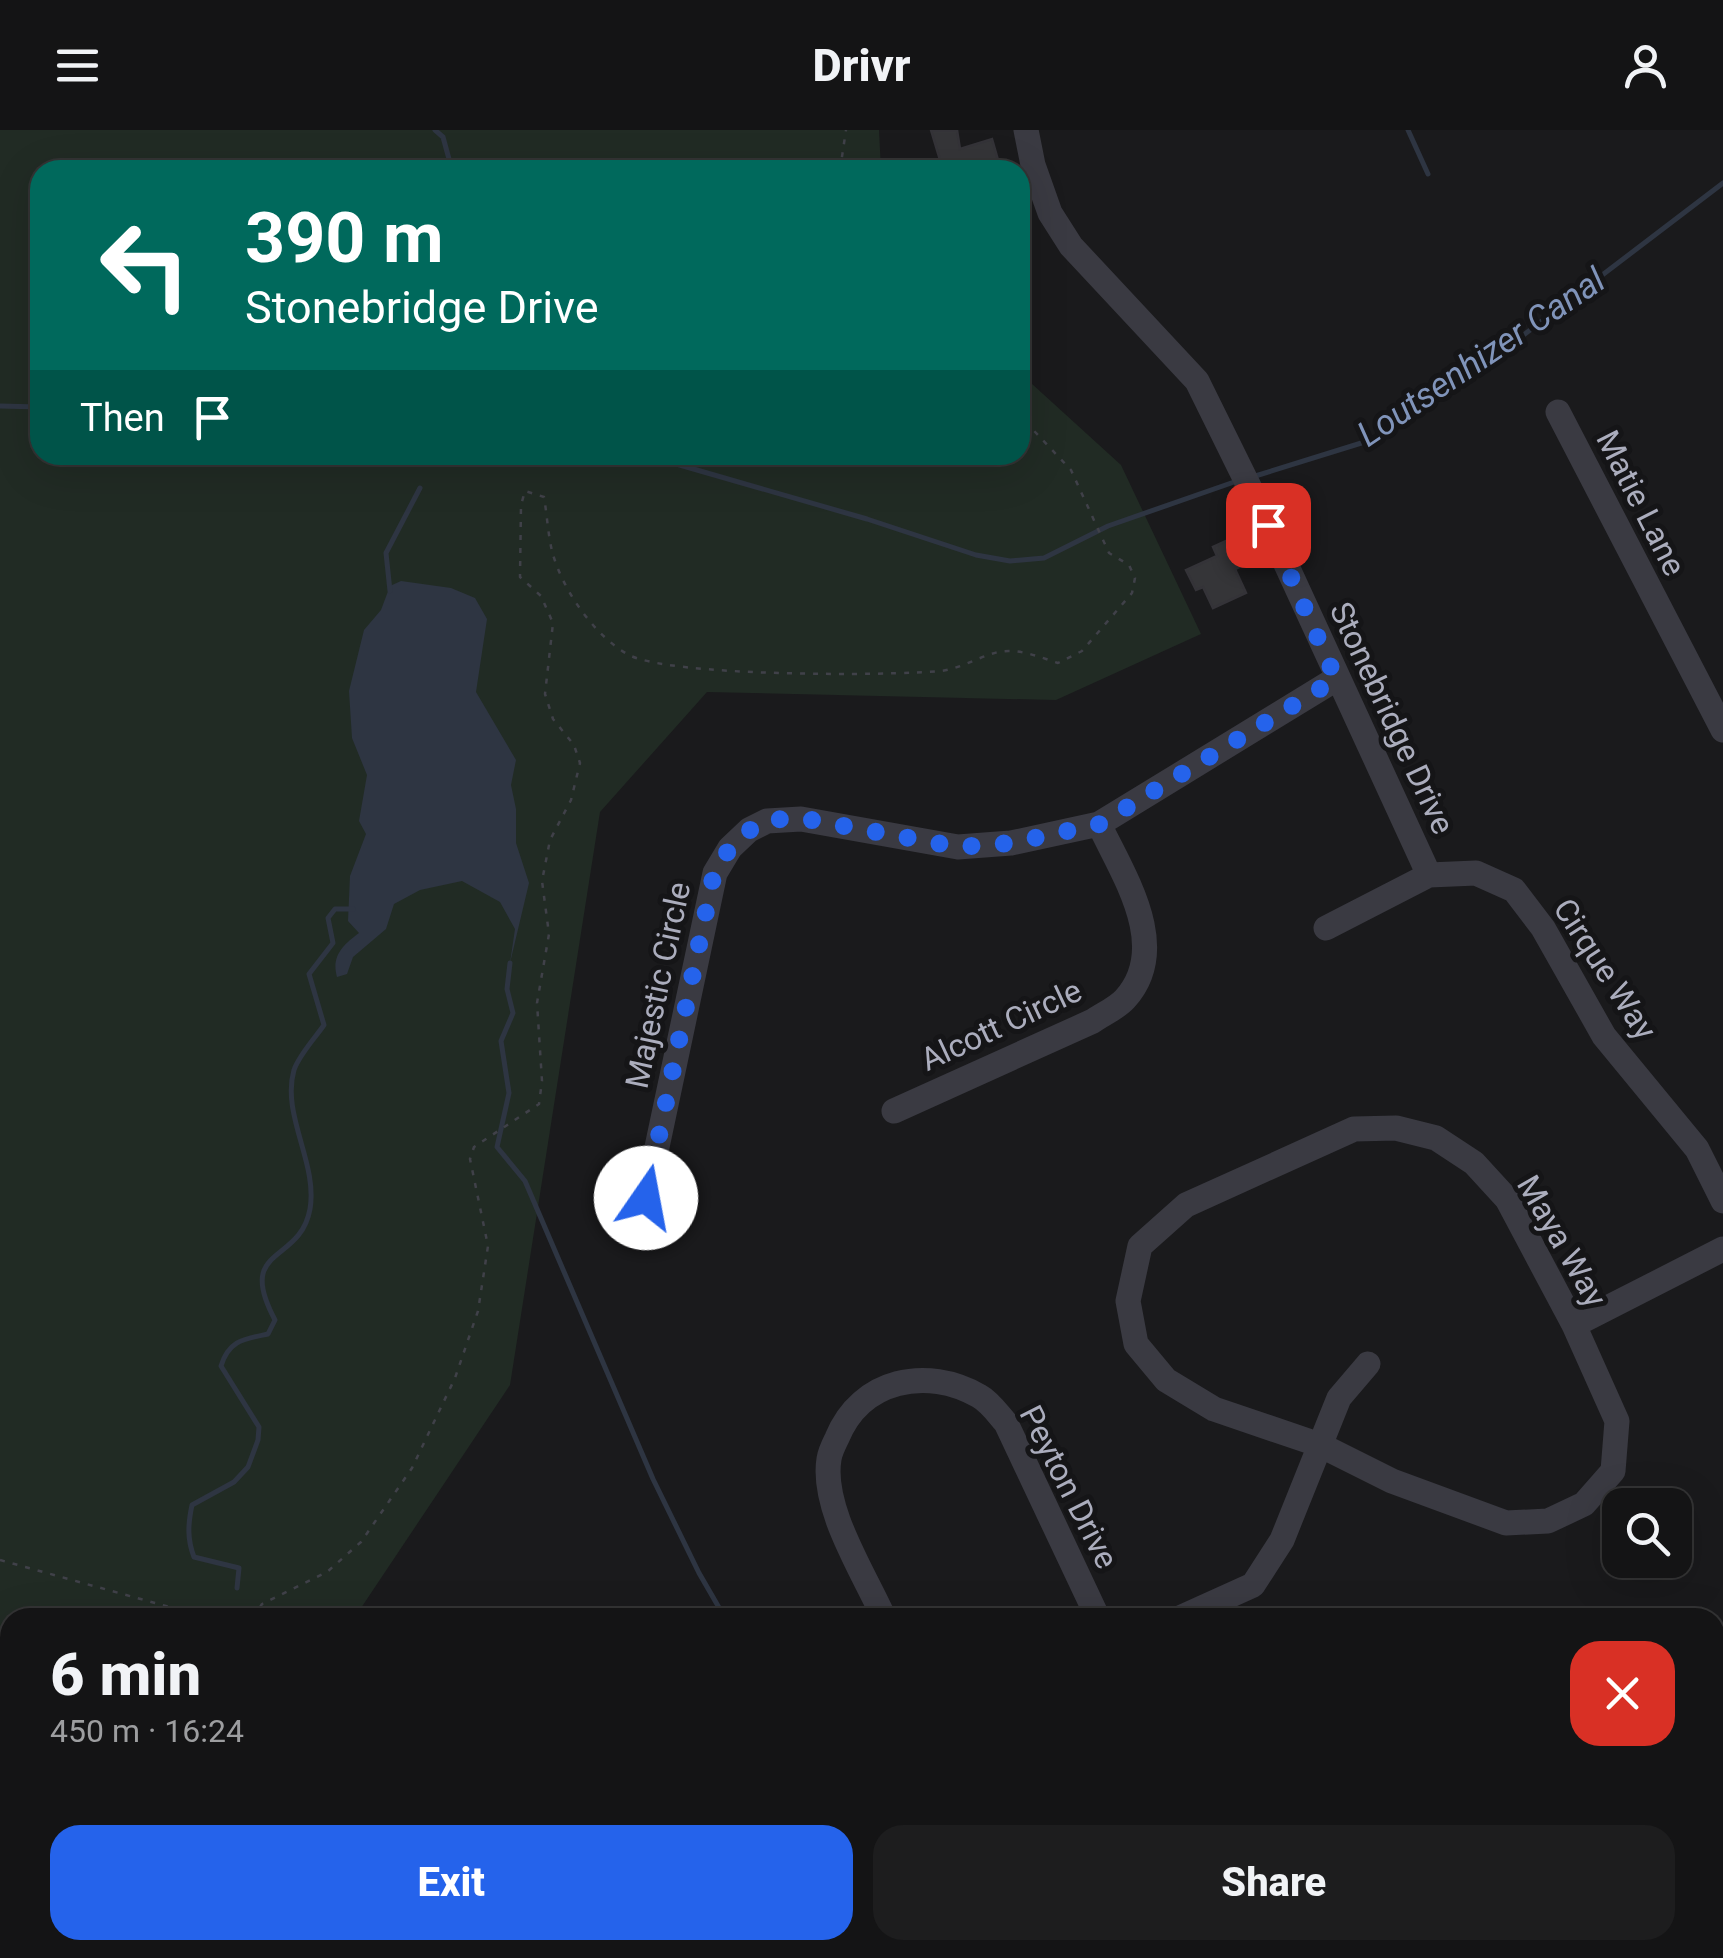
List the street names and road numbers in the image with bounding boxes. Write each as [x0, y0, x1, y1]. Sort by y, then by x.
street label: Matie Lane [1588, 424, 1694, 582]
street label: Stonebridge Drive [1322, 596, 1462, 840]
street label: Majestic Circle [618, 878, 698, 1092]
street label: Cirque Way [1545, 892, 1665, 1046]
street label: Alcott Circle [914, 971, 1088, 1079]
street label: Maya Way [1509, 1168, 1615, 1314]
street label: Peyton Drive [1012, 1399, 1126, 1575]

